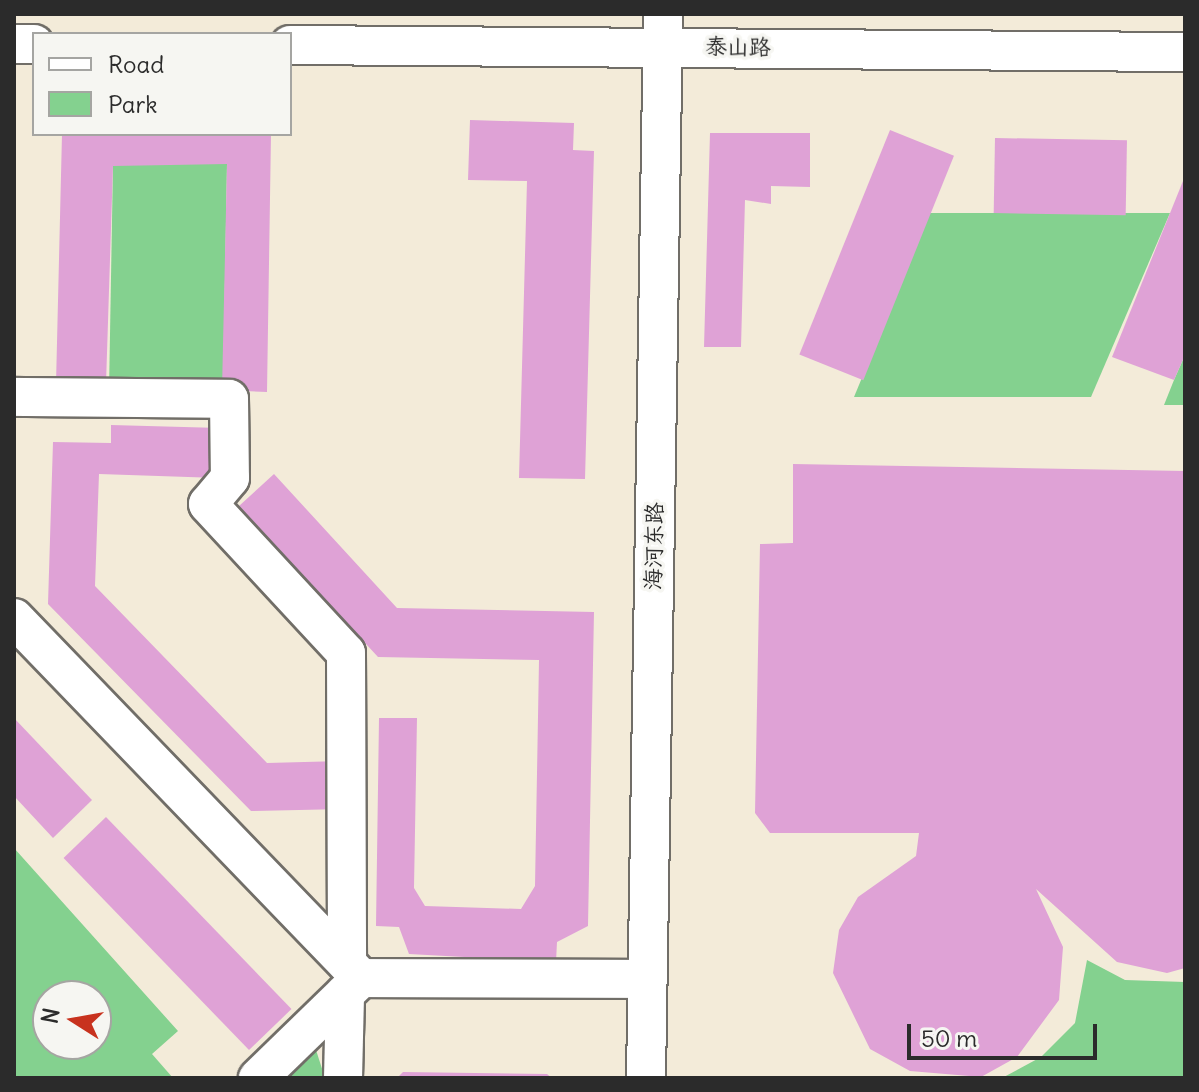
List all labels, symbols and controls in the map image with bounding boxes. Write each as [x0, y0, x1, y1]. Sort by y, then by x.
legend [32, 32, 292, 136]
street label: 泰山路 [705, 33, 771, 61]
text: Road [108, 49, 164, 79]
text: Park [108, 89, 158, 119]
street label: 海河东路 [640, 502, 668, 590]
north arrow [32, 980, 112, 1060]
text: N [35, 1006, 66, 1026]
scale bar [911, 1008, 1101, 1058]
text: 50 m [921, 1023, 977, 1053]

